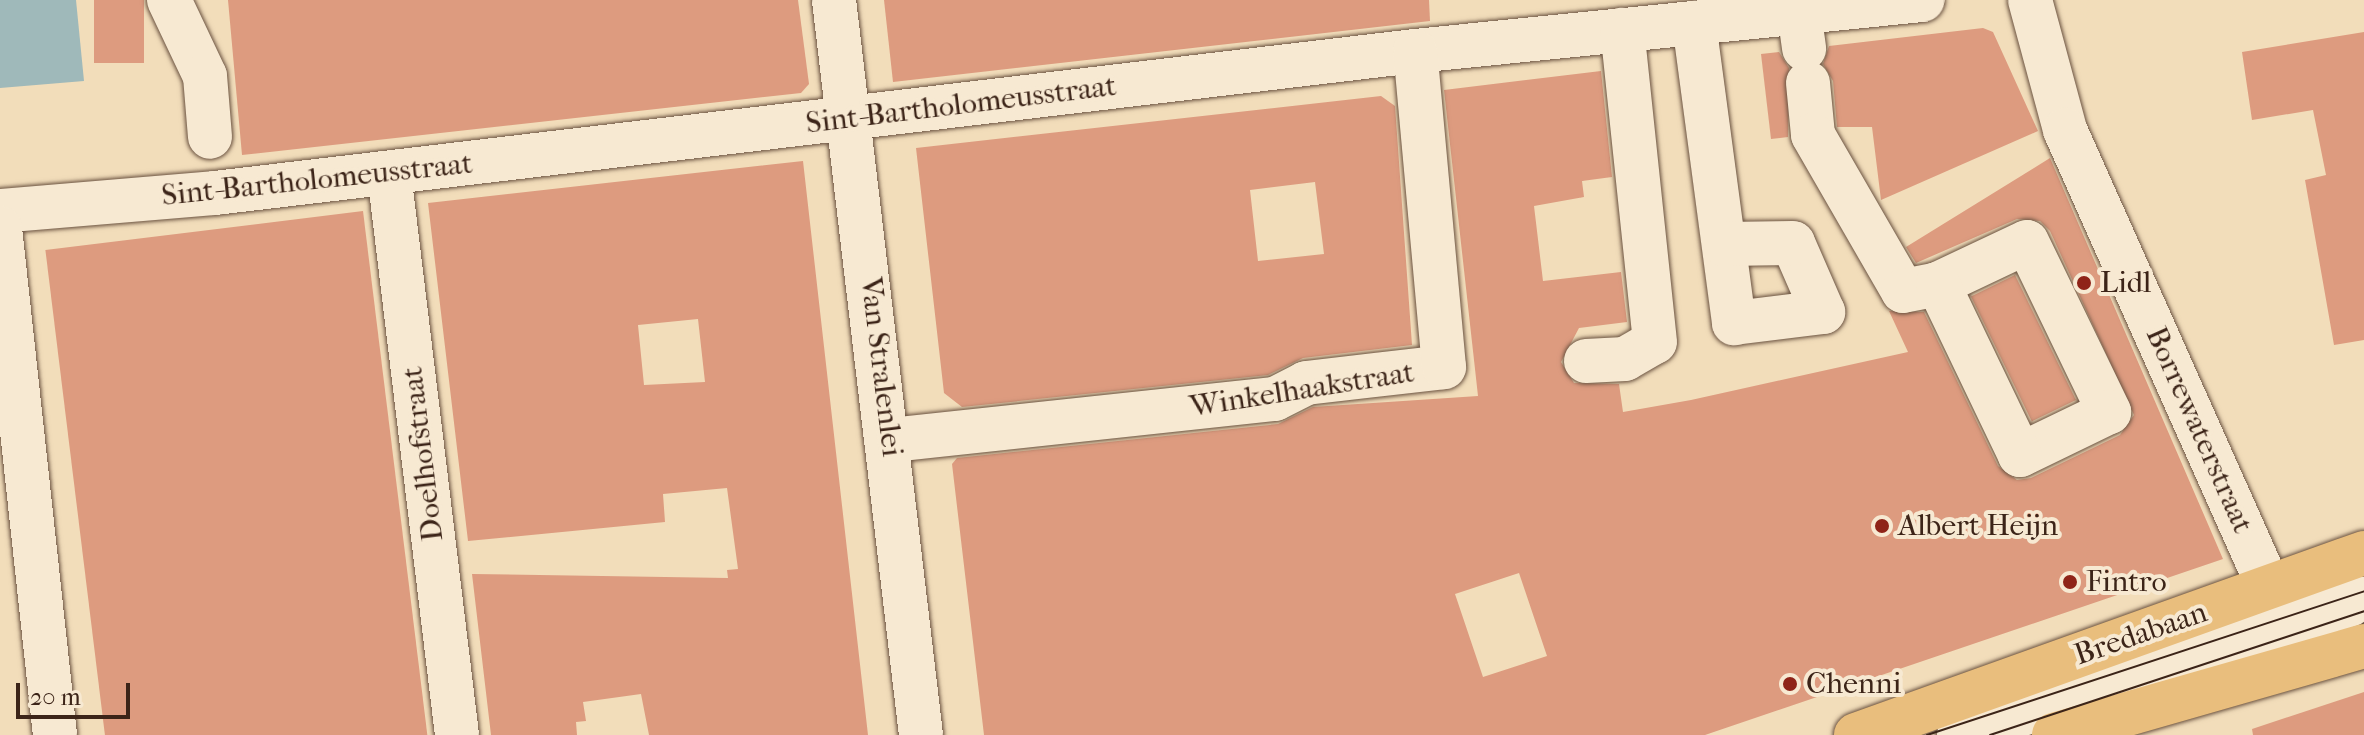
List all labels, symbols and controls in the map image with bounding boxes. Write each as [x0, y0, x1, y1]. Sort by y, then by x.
street label: Sint-Bartholomeusstraat [804, 68, 1118, 142]
street label: Sint-Bartholomeusstraat [160, 146, 474, 214]
place label: Lidl [2100, 265, 2151, 301]
marker: Lidl [2075, 274, 2093, 292]
street label: Van Stralenlei [852, 275, 910, 459]
street label: Borrewaterstraat [2137, 321, 2261, 539]
street label: Winkelhaakstraat [1187, 355, 1417, 425]
street label: Doelhofstraat [394, 365, 452, 543]
place label: Albert Heijn [1898, 508, 2058, 544]
marker: Albert Heijn [1873, 517, 1891, 535]
place label: Fintro [2086, 564, 2167, 600]
marker: Fintro [2061, 573, 2079, 591]
street label: Bredabaan [2070, 595, 2212, 673]
place label: Chenni [1806, 666, 1901, 702]
scale bar [20, 667, 134, 717]
marker: Chenni [1781, 675, 1799, 693]
text: 20 m [30, 683, 81, 711]

